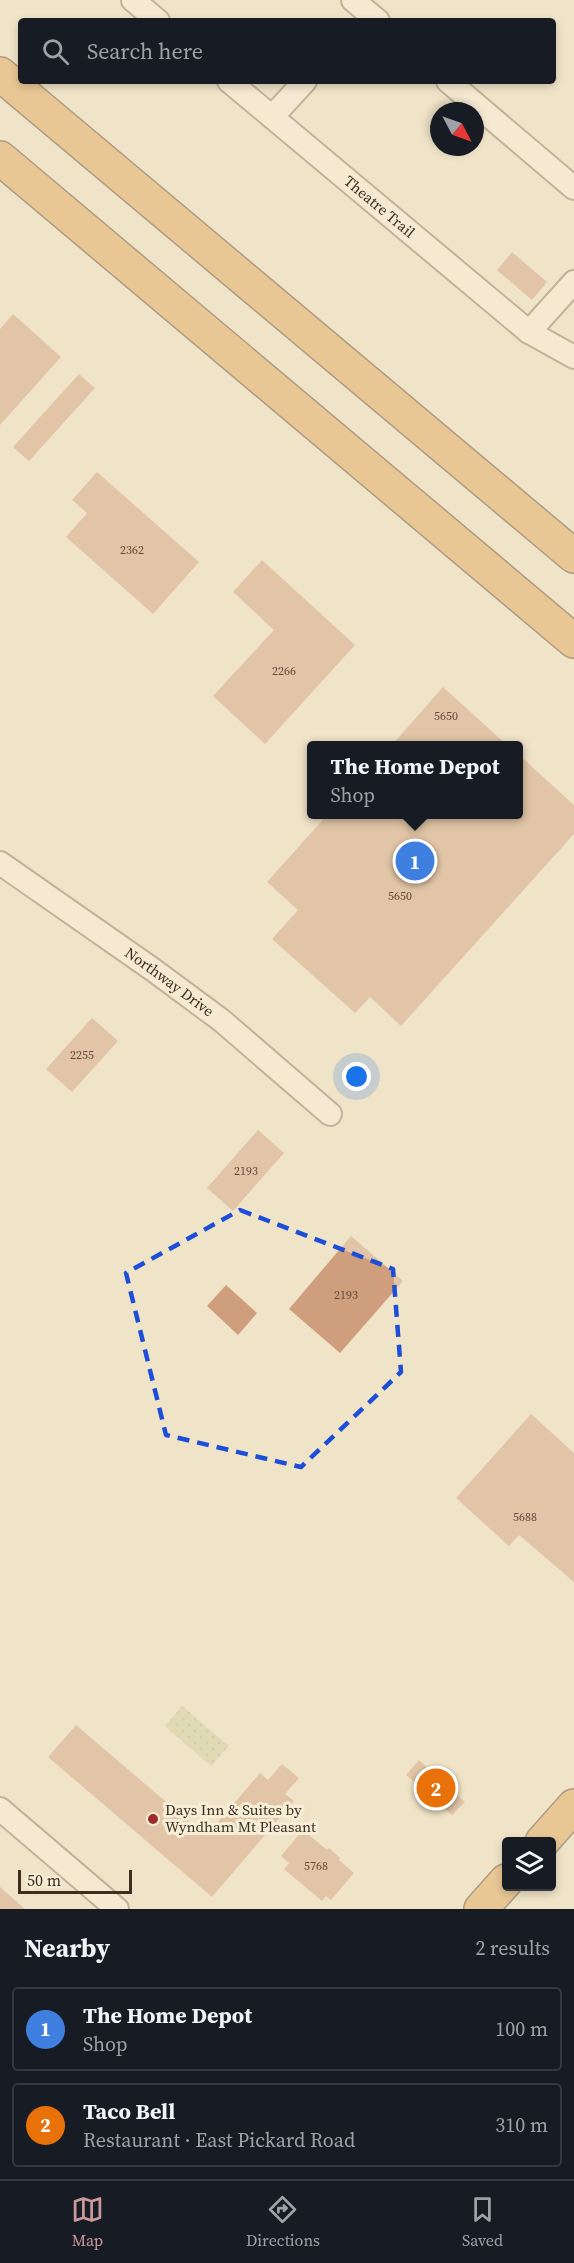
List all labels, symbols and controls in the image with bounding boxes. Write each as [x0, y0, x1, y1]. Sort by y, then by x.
search box [18, 18, 556, 84]
icon: search [39, 35, 72, 68]
text: Search here [87, 36, 203, 66]
north arrow [430, 102, 484, 156]
street label: Theatre Trail [340, 171, 420, 243]
house number: 2362 [120, 542, 144, 558]
house number: 2266 [272, 663, 296, 679]
house number: 5650 [434, 708, 458, 724]
popup [307, 741, 523, 819]
text: The Home Depot [330, 751, 500, 781]
text: Shop [330, 781, 375, 809]
pin: 1 [396, 838, 434, 884]
house number: 5650 [388, 888, 412, 904]
street label: Northway Drive [121, 942, 219, 1021]
house number: 2255 [70, 1047, 94, 1063]
your location [342, 1062, 371, 1091]
house number: 2193 [234, 1163, 258, 1179]
house number: 2193 [334, 1287, 358, 1303]
house number: 5688 [513, 1509, 537, 1525]
pin: 2 [416, 1766, 456, 1810]
place label: Days Inn & Suites by Wyndham Mt Pleasant [165, 1799, 316, 1837]
marker: Days Inn & Suites by Wyndham Mt Pleasant [146, 1812, 160, 1826]
map controls [502, 1837, 556, 1891]
button: layers [502, 1837, 556, 1891]
house number: 5768 [304, 1858, 328, 1874]
scale bar [18, 1867, 132, 1894]
text: 50 m [27, 1869, 61, 1891]
text: Nearby [24, 1930, 110, 1966]
text: 2 results [475, 1934, 550, 1962]
text: The Home Depot [83, 2000, 252, 2030]
text: 1 [40, 2015, 51, 2043]
text: 100 m [495, 2015, 548, 2043]
text: Shop [83, 2030, 128, 2058]
text: Taco Bell [83, 2096, 175, 2126]
text: 2 [40, 2111, 51, 2139]
text: 310 m [495, 2111, 548, 2139]
text: Restaurant · East Pickard Road [83, 2126, 355, 2154]
tab: Map [71, 2193, 104, 2251]
tab: Directions [246, 2193, 320, 2251]
tab: Saved [462, 2193, 503, 2251]

